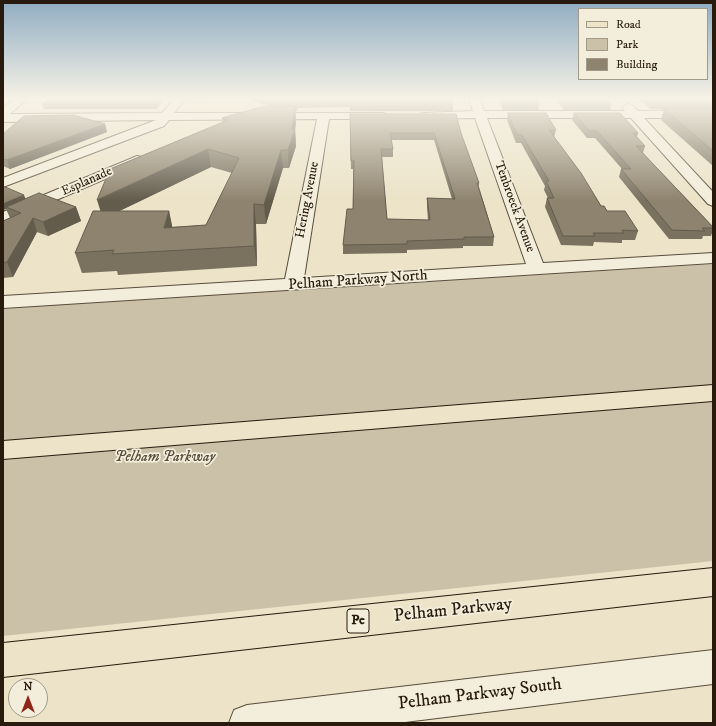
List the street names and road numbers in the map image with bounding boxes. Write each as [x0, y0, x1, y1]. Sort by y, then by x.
street label: Tenbroeck Avenue [490, 159, 538, 255]
street label: Hering Avenue [293, 160, 323, 240]
street label: Esplanade [59, 164, 115, 200]
street label: Pelham Parkway North [288, 267, 428, 295]
street label: Pelham Parkway [393, 594, 513, 628]
road number: Pe [347, 609, 369, 633]
street label: Pelham Parkway South [397, 674, 563, 716]

